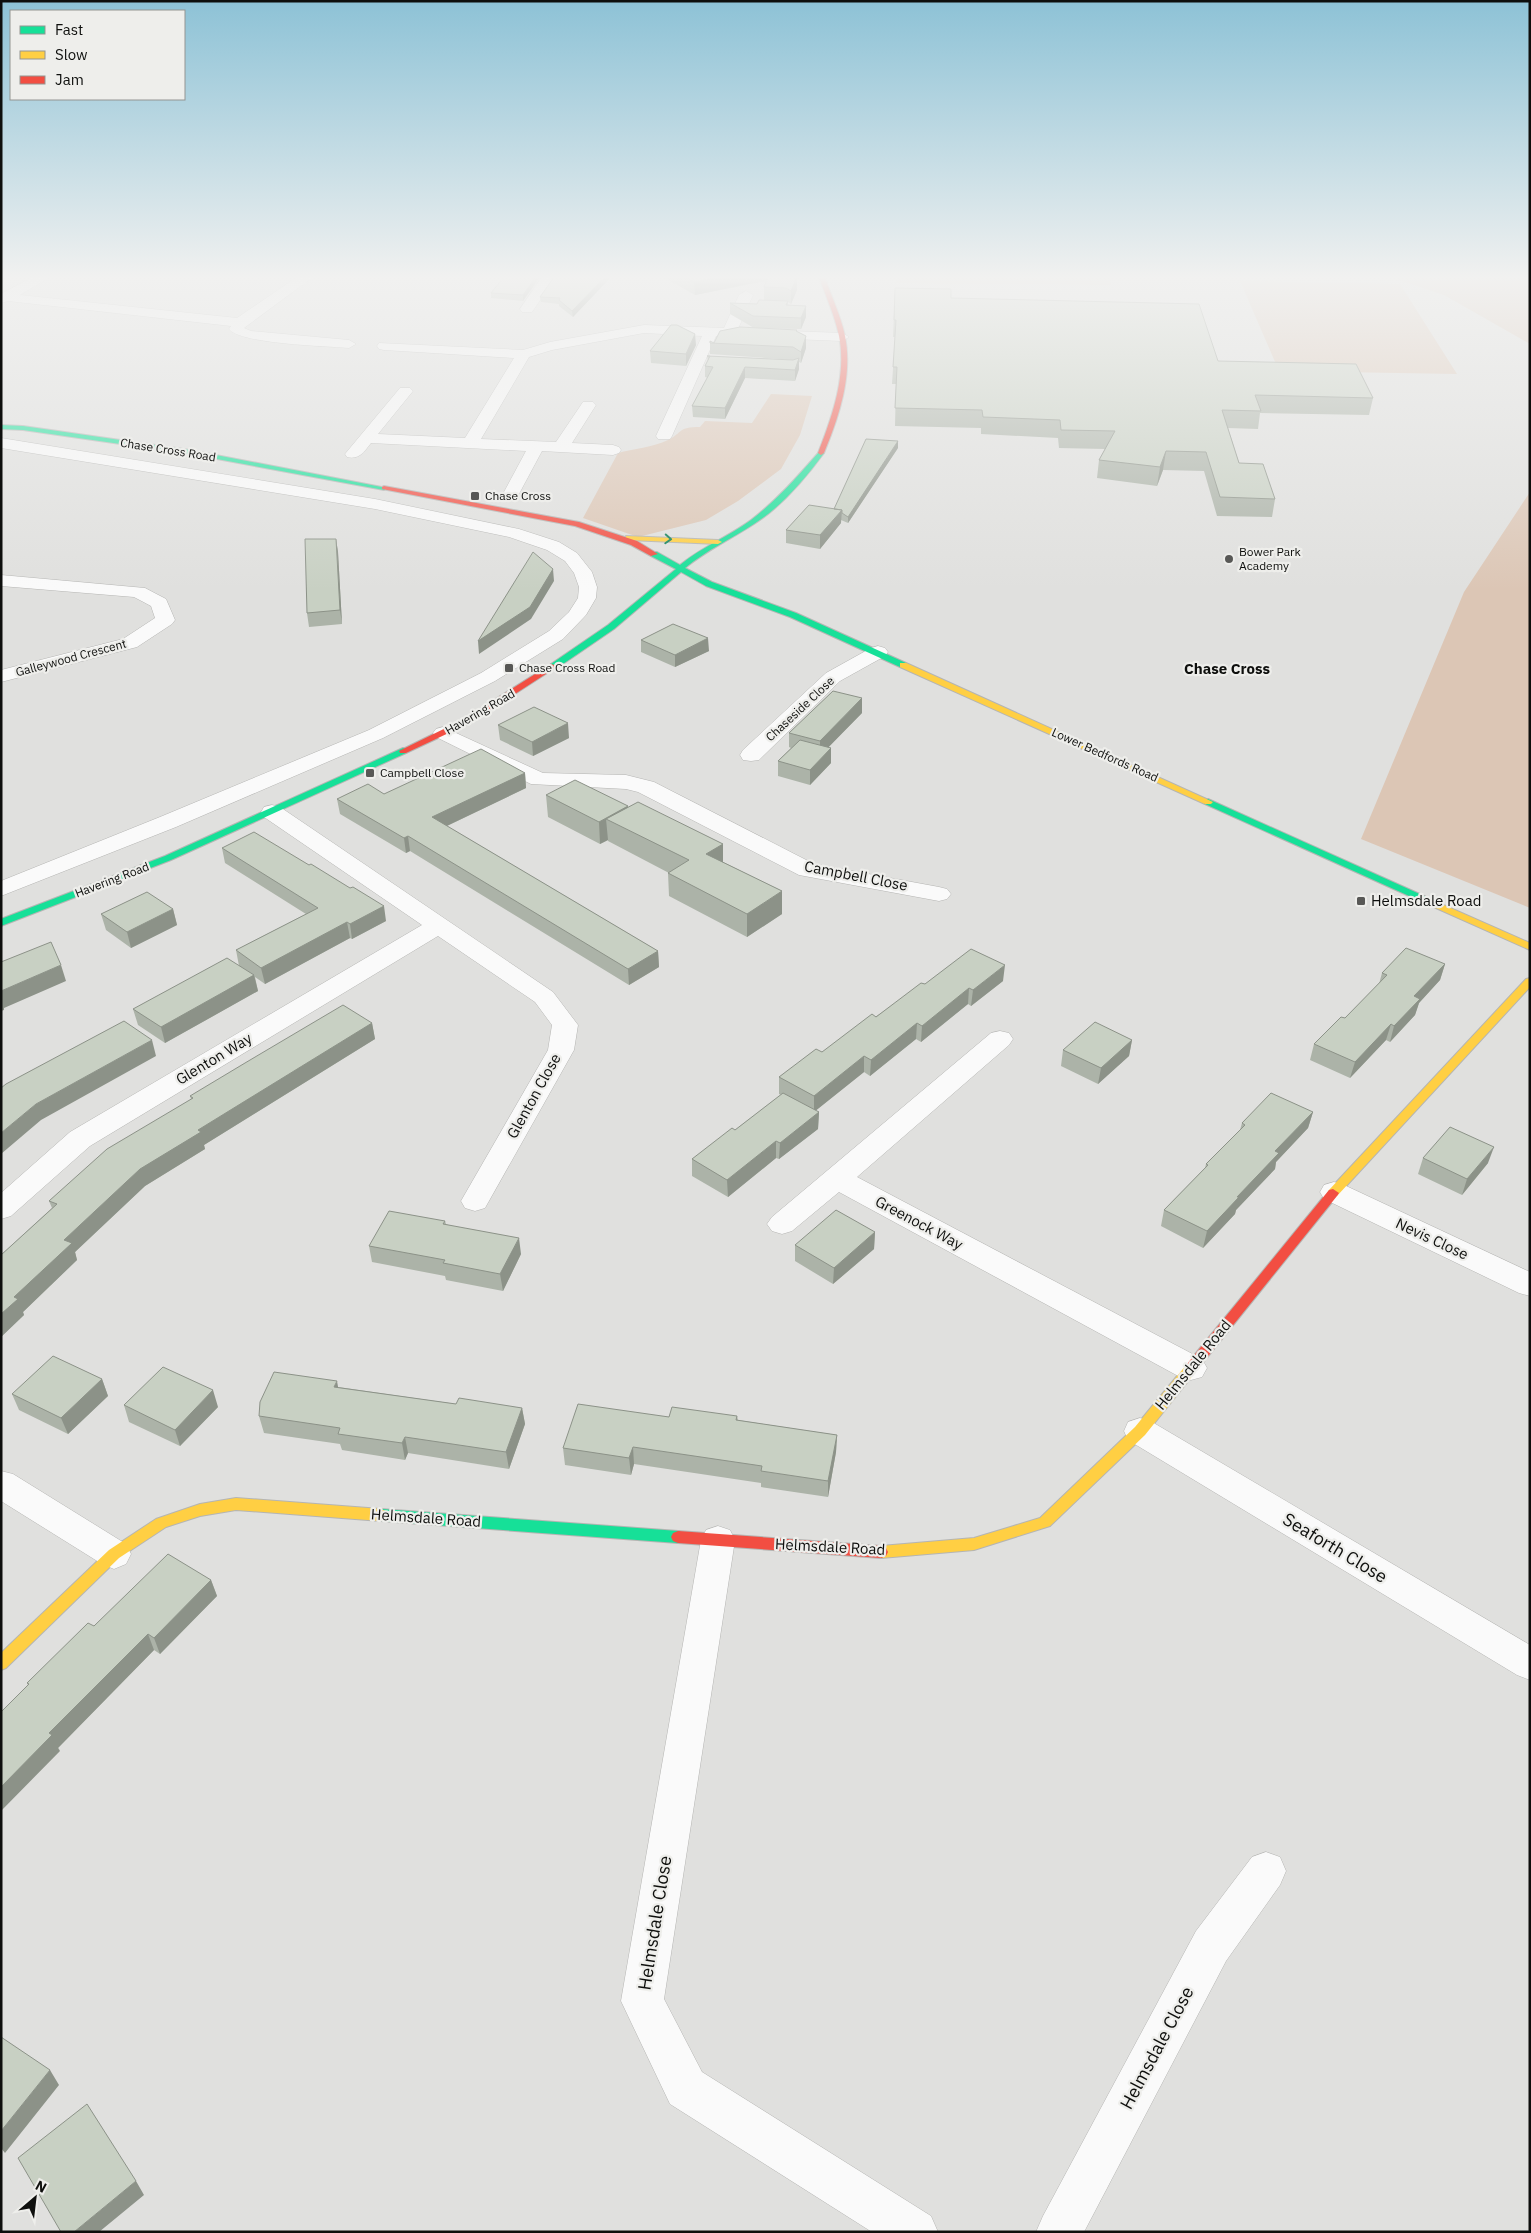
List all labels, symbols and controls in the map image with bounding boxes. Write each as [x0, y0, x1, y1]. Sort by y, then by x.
legend [10, 10, 185, 100]
text: Fast [55, 20, 83, 39]
text: Slow [55, 45, 88, 64]
text: Jam [55, 70, 84, 89]
street label: Chase Cross Road [119, 435, 217, 464]
place label: Chase Cross [485, 488, 551, 503]
marker: Chase Cross [469, 490, 481, 502]
one-way arrow [665, 534, 673, 545]
place label: Bower Park Academy [1239, 544, 1301, 573]
marker: Bower Park Academy [1223, 553, 1235, 565]
street label: Galleywood Crescent [14, 636, 128, 680]
district label: Chase Cross [1184, 659, 1270, 678]
place label: Chase Cross Road [519, 660, 616, 675]
marker: Chase Cross Road [503, 662, 515, 674]
street label: Chaseside Close [762, 673, 837, 744]
street label: Havering Road [442, 686, 517, 738]
street label: Lower Bedfords Road [1050, 724, 1161, 785]
place label: Campbell Close [380, 765, 464, 780]
marker: Campbell Close [364, 767, 376, 779]
street label: Campbell Close [803, 856, 909, 895]
street label: Havering Road [73, 859, 151, 901]
place label: Helmsdale Road [1371, 891, 1481, 910]
marker: Helmsdale Road [1355, 895, 1367, 907]
street label: Glenton Way [172, 1028, 256, 1089]
street label: Glenton Close [502, 1050, 565, 1142]
street label: Greenock Way [872, 1191, 967, 1254]
street label: Nevis Close [1393, 1213, 1472, 1264]
street label: Helmsdale Road [1150, 1316, 1235, 1414]
street label: Helmsdale Road [370, 1504, 482, 1531]
street label: Seaforth Close [1279, 1507, 1392, 1588]
street label: Helmsdale Road [774, 1534, 886, 1559]
street label: Helmsdale Close [633, 1854, 677, 1992]
street label: Helmsdale Close [1115, 1982, 1199, 2113]
north arrow [10, 2173, 60, 2223]
text: N [32, 2176, 50, 2197]

